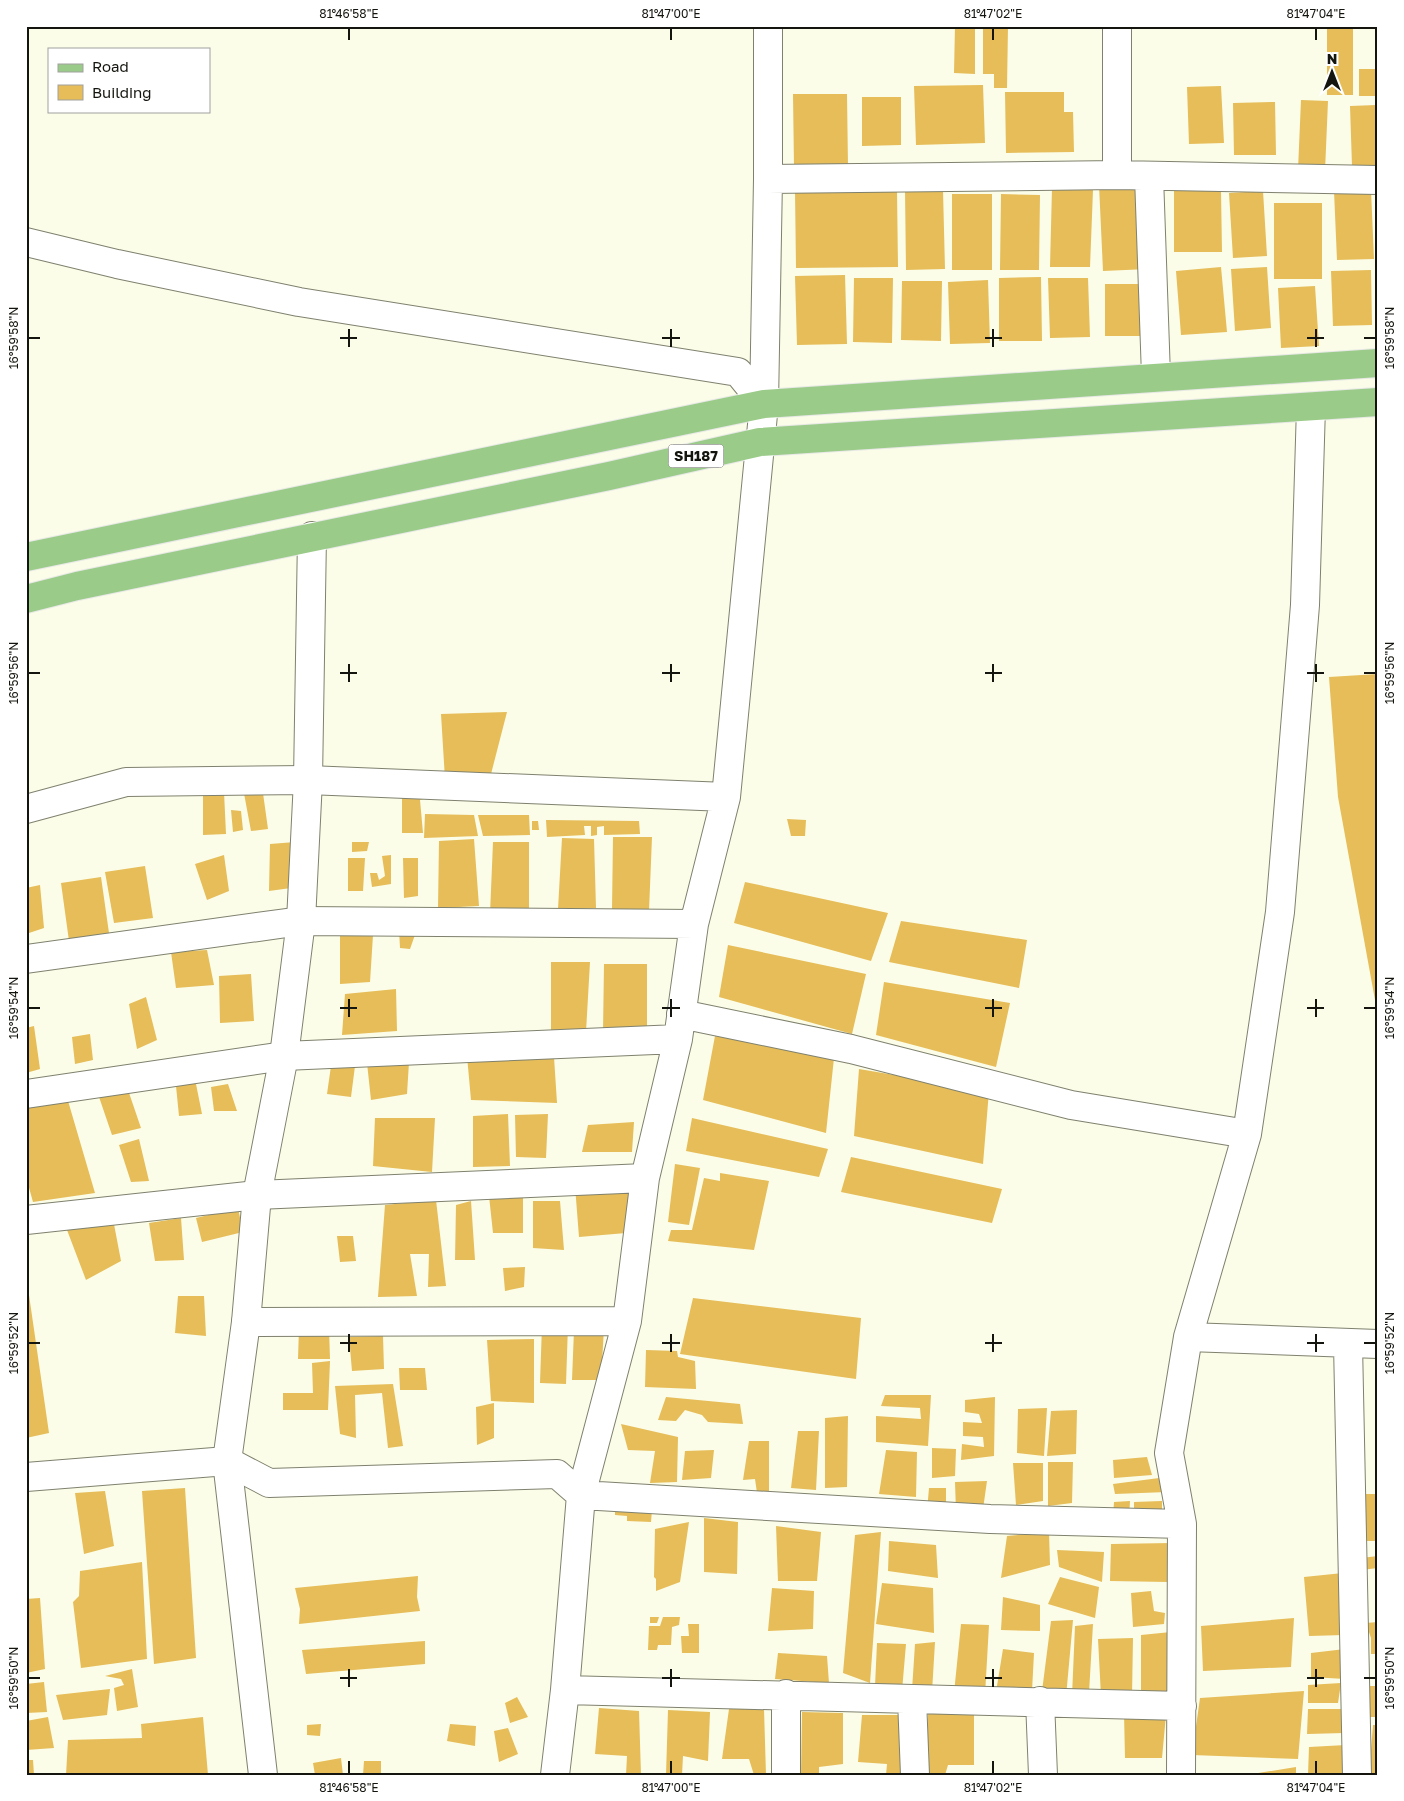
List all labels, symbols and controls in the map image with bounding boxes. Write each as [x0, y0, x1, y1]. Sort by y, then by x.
text: 81°46'58"E [319, 6, 379, 21]
text: 81°47'00"E [642, 6, 700, 21]
text: 81°47'02"E [964, 6, 1022, 21]
text: 81°47'04"E [1287, 6, 1345, 21]
legend [48, 48, 210, 112]
north arrow [1306, 48, 1356, 98]
text: N [1327, 50, 1337, 67]
text: Road [92, 57, 129, 75]
text: Building [92, 83, 152, 101]
text: 16°59'58"N [6, 307, 21, 369]
text: 16°59'58"N [1382, 307, 1397, 369]
road number: SH187 [668, 444, 724, 468]
text: 16°59'56"N [6, 642, 21, 704]
text: 16°59'56"N [1382, 642, 1397, 704]
text: 16°59'54"N [6, 977, 21, 1039]
text: 16°59'54"N [1382, 977, 1397, 1039]
text: 16°59'52"N [6, 1312, 21, 1374]
text: 16°59'52"N [1382, 1312, 1397, 1374]
text: 16°59'50"N [6, 1647, 21, 1709]
text: 16°59'50"N [1382, 1647, 1397, 1709]
text: 81°46'58"E [319, 1780, 379, 1795]
text: 81°47'00"E [642, 1780, 700, 1795]
text: 81°47'02"E [964, 1780, 1022, 1795]
text: 81°47'04"E [1287, 1780, 1345, 1795]

